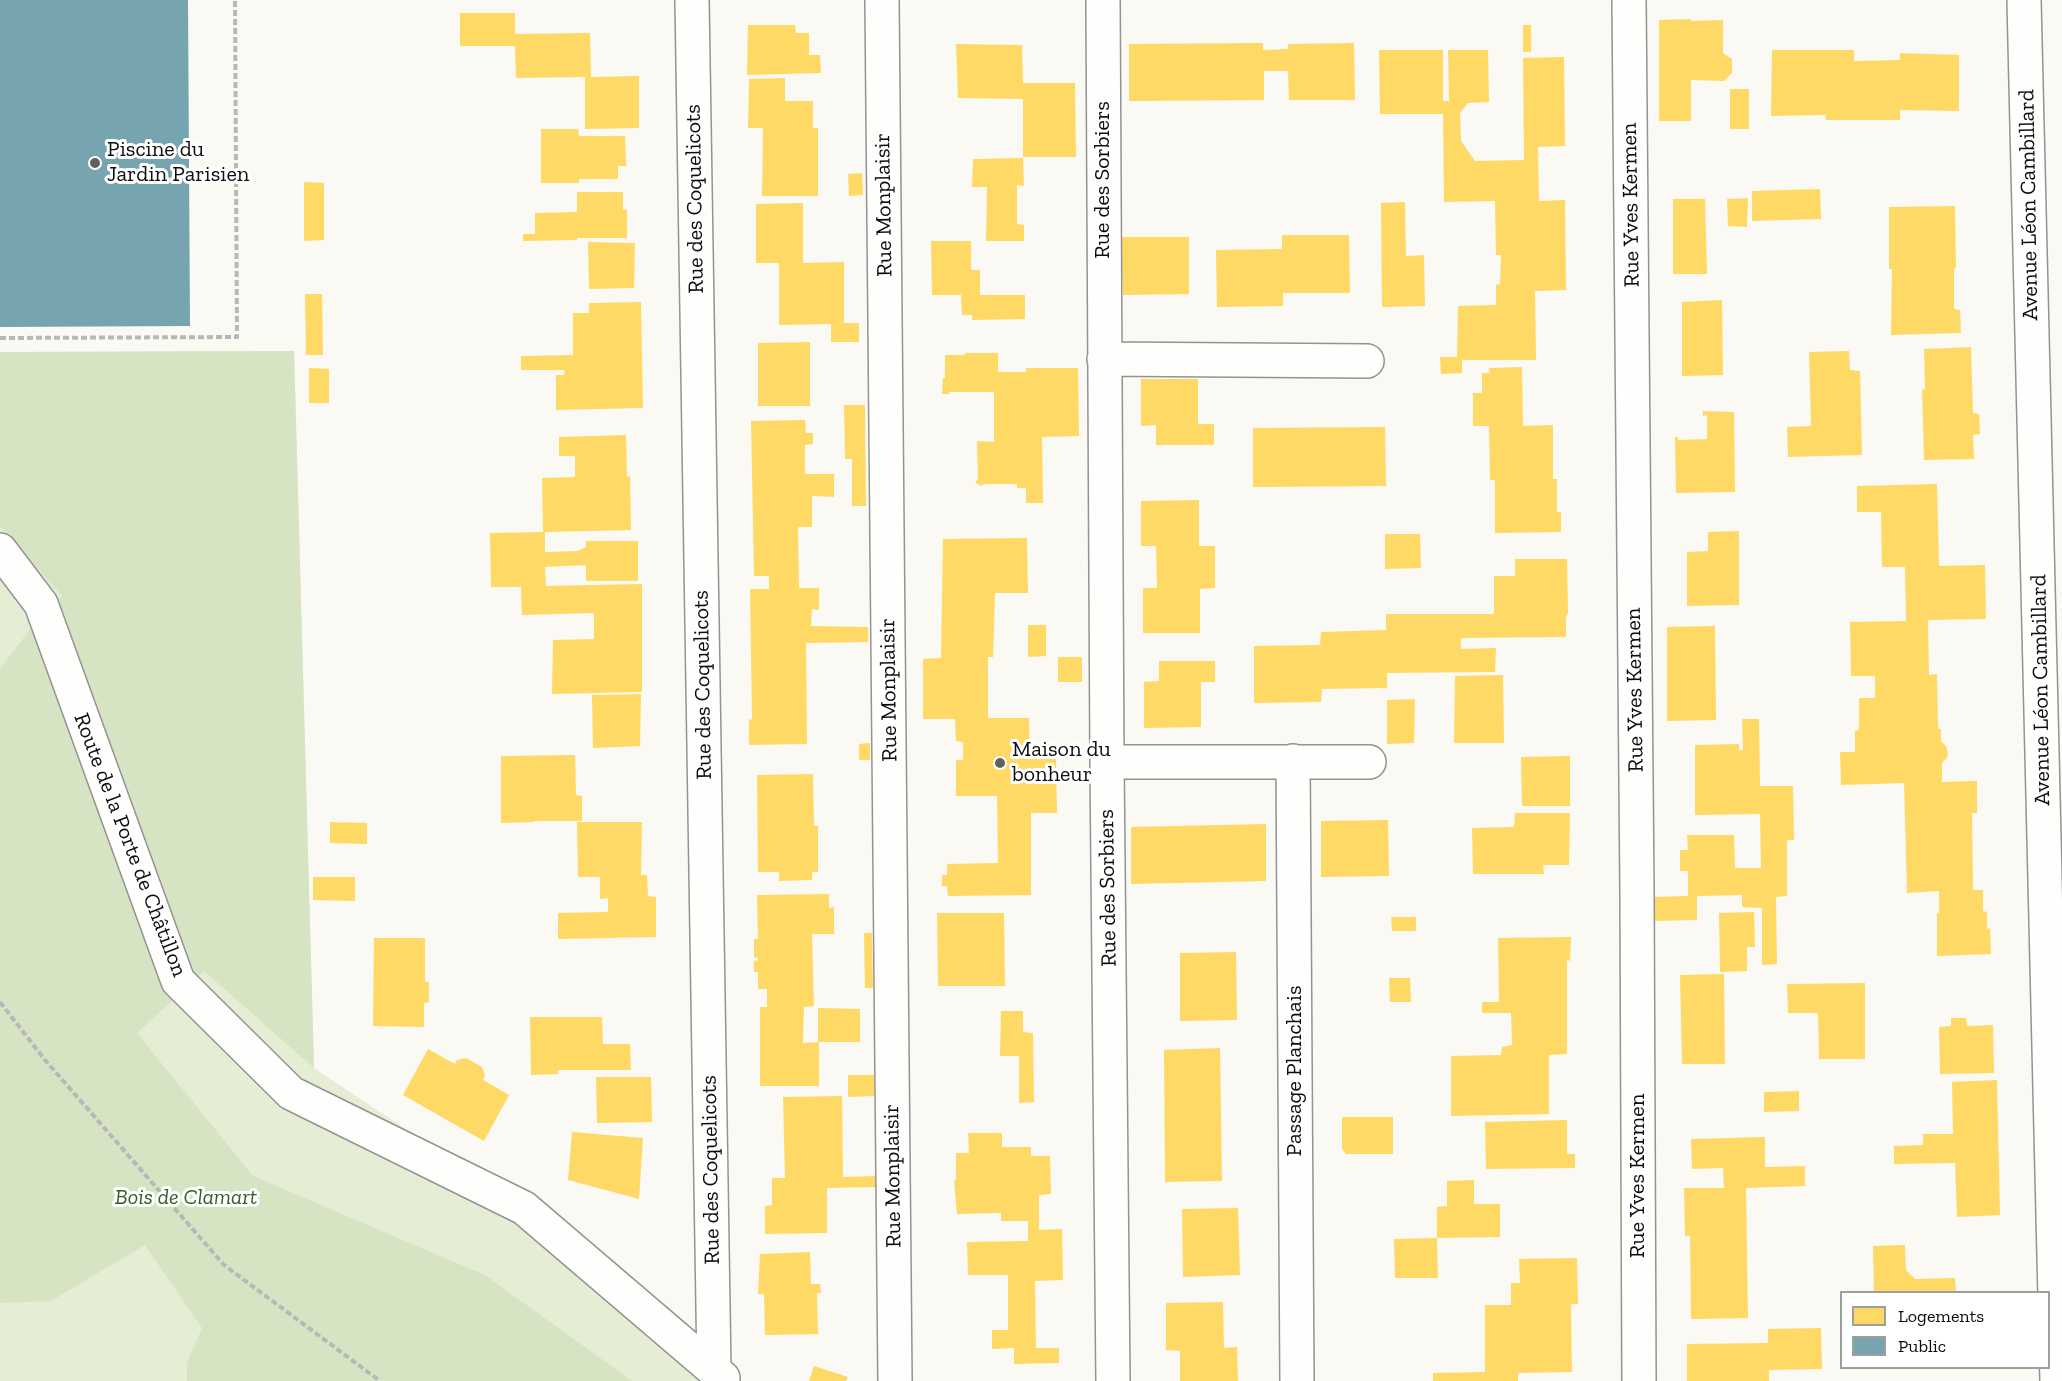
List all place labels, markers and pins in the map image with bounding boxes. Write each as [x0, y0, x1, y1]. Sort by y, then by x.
place label: Piscine du Jardin Parisien [107, 137, 249, 188]
marker: Piscine du Jardin Parisien [88, 156, 102, 170]
place label: Maison du bonheur [1012, 737, 1111, 788]
marker: Maison du bonheur [993, 756, 1007, 770]

